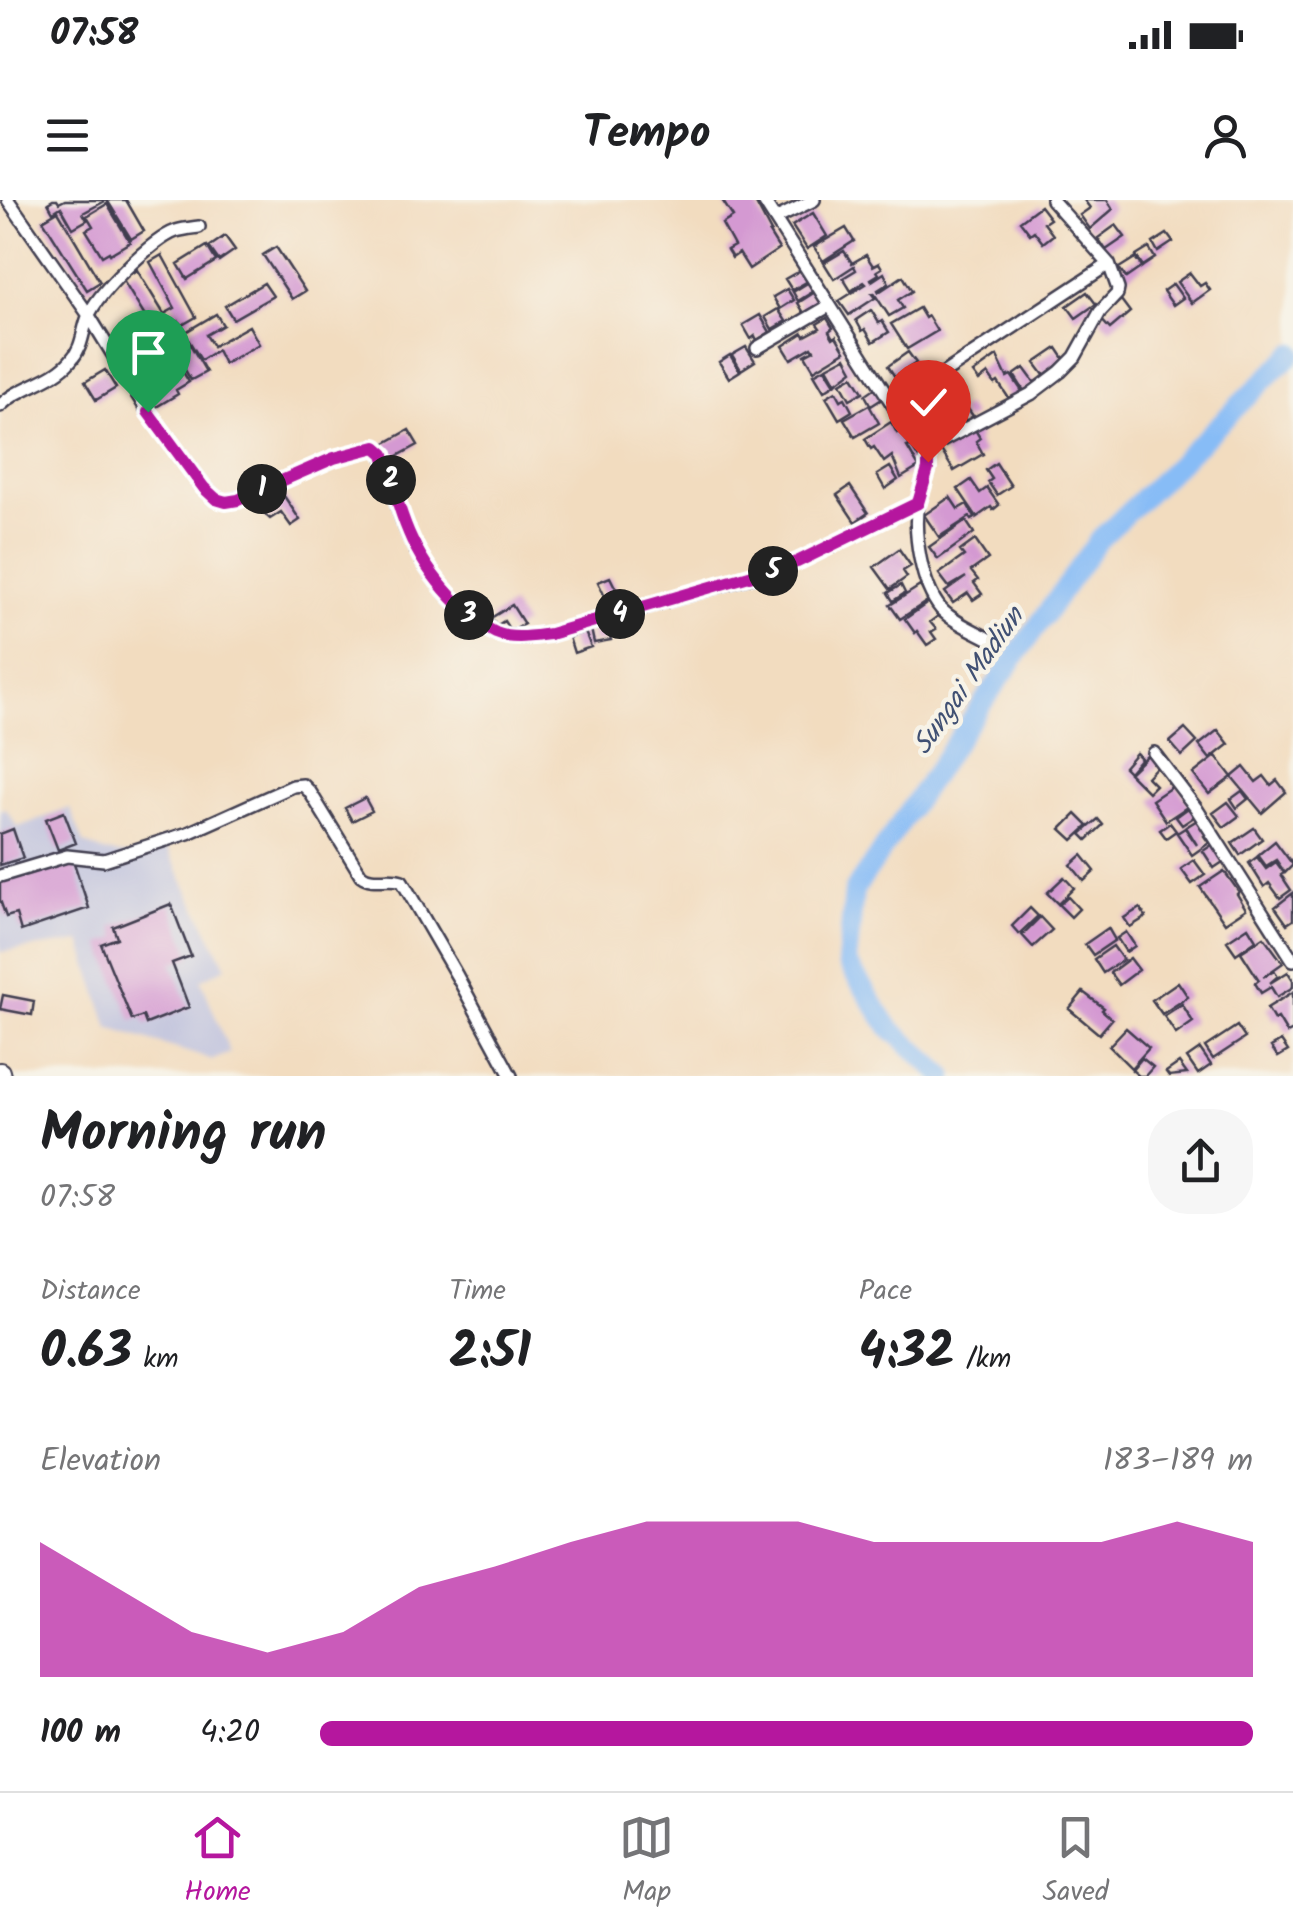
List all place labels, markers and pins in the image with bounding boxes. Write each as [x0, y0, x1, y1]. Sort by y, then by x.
pin [106, 310, 191, 413]
pin [886, 360, 971, 463]
pin: 2 [366, 455, 416, 505]
pin: 1 [237, 464, 287, 514]
pin: 5 [748, 546, 798, 596]
pin: 4 [595, 589, 645, 639]
pin: 3 [444, 590, 494, 640]

